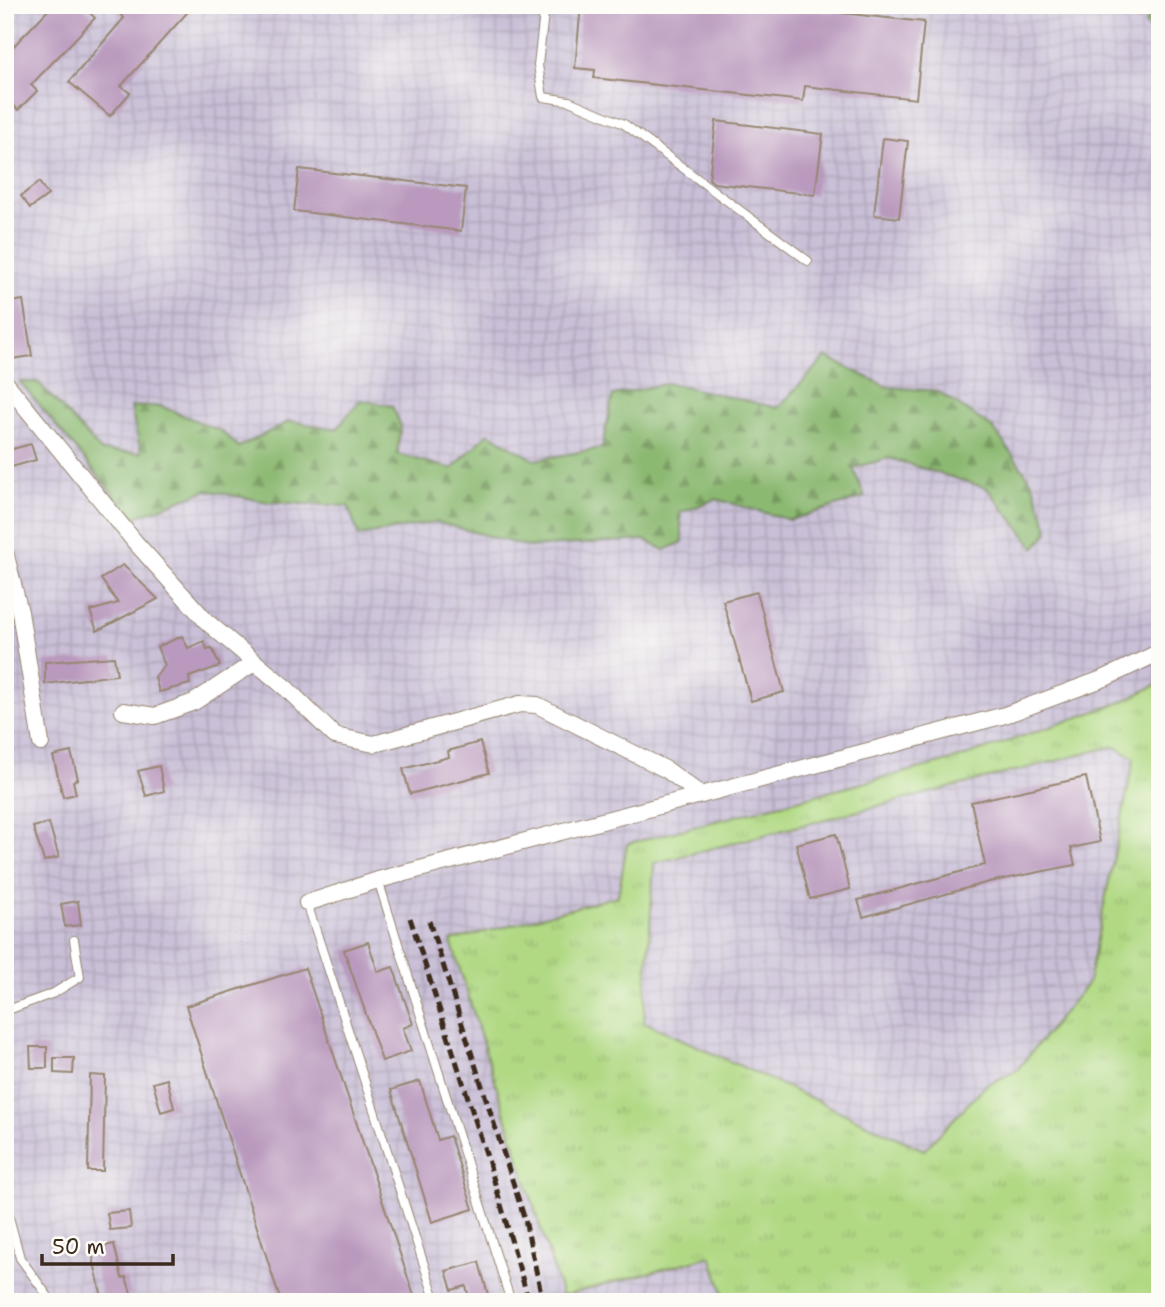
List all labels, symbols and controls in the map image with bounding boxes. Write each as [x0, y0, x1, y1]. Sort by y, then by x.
scale bar [42, 1223, 173, 1267]
text: 50 m [52, 1233, 105, 1261]

